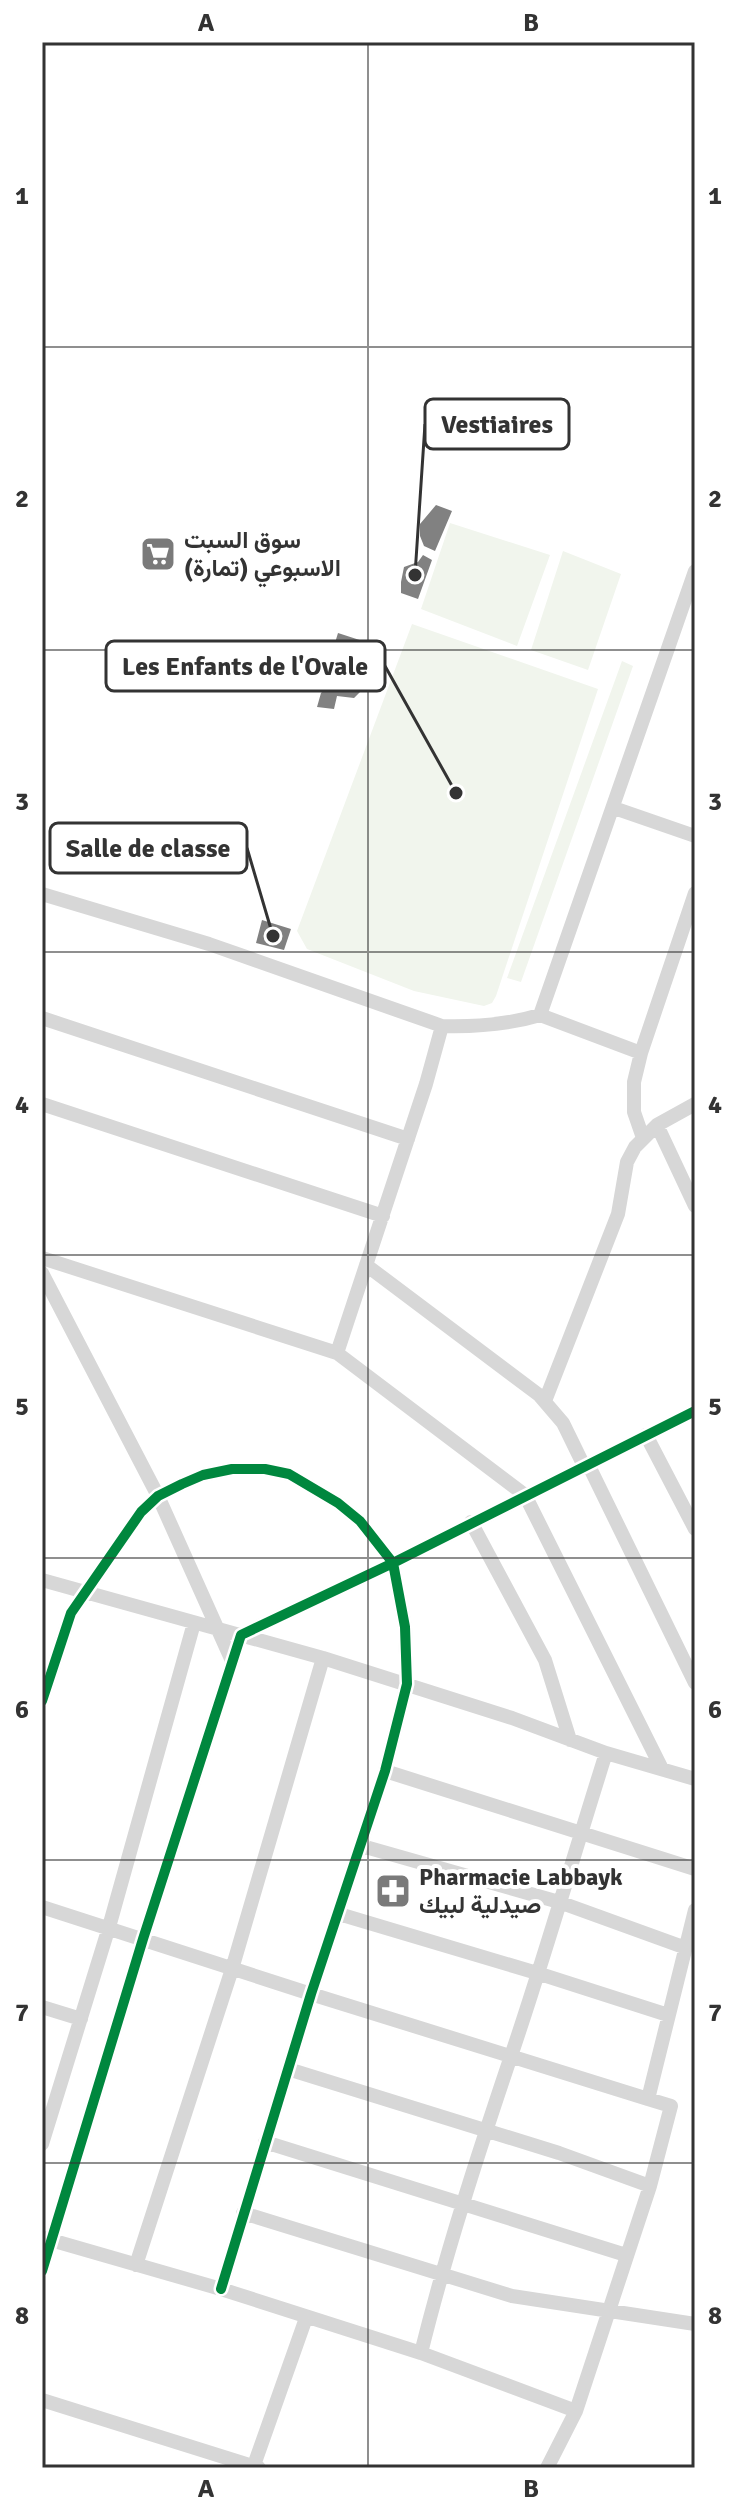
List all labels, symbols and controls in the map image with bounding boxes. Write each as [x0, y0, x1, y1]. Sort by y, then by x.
text: A [198, 7, 215, 39]
text: B [523, 7, 539, 39]
text: 1 [15, 180, 29, 212]
text: 1 [708, 180, 722, 212]
callout: Vestiaires [425, 399, 569, 449]
text: Vestiaires [441, 409, 553, 441]
text: 2 [15, 483, 29, 515]
text: 2 [708, 483, 722, 515]
place label: سوق السبت الاسبوعي (تمارة) [184, 525, 341, 588]
supermarket icon: سوق السبت الاسبوعي (تمارة) [139, 535, 177, 573]
callout: Les Enfants de l'Ovale [106, 641, 385, 691]
text: Les Enfants de l'Ovale [122, 651, 368, 683]
text: 3 [15, 786, 29, 818]
text: 3 [708, 786, 722, 818]
callout: Salle de classe [50, 823, 247, 873]
text: Salle de classe [66, 833, 230, 865]
text: 4 [15, 1089, 29, 1121]
text: 4 [708, 1089, 722, 1121]
text: 5 [15, 1391, 29, 1423]
text: 5 [708, 1391, 722, 1423]
text: 6 [15, 1694, 29, 1726]
text: 6 [708, 1694, 722, 1726]
place label: Pharmacie Labbayk صيدلية لبيك [419, 1862, 623, 1920]
pharmacy icon: Pharmacie Labbayk صيدلية لبيك [374, 1872, 412, 1910]
text: 7 [15, 1997, 29, 2029]
text: 7 [708, 1997, 722, 2029]
text: 8 [15, 2300, 29, 2332]
text: 8 [708, 2300, 722, 2332]
text: A [198, 2473, 215, 2505]
text: B [523, 2473, 539, 2505]

